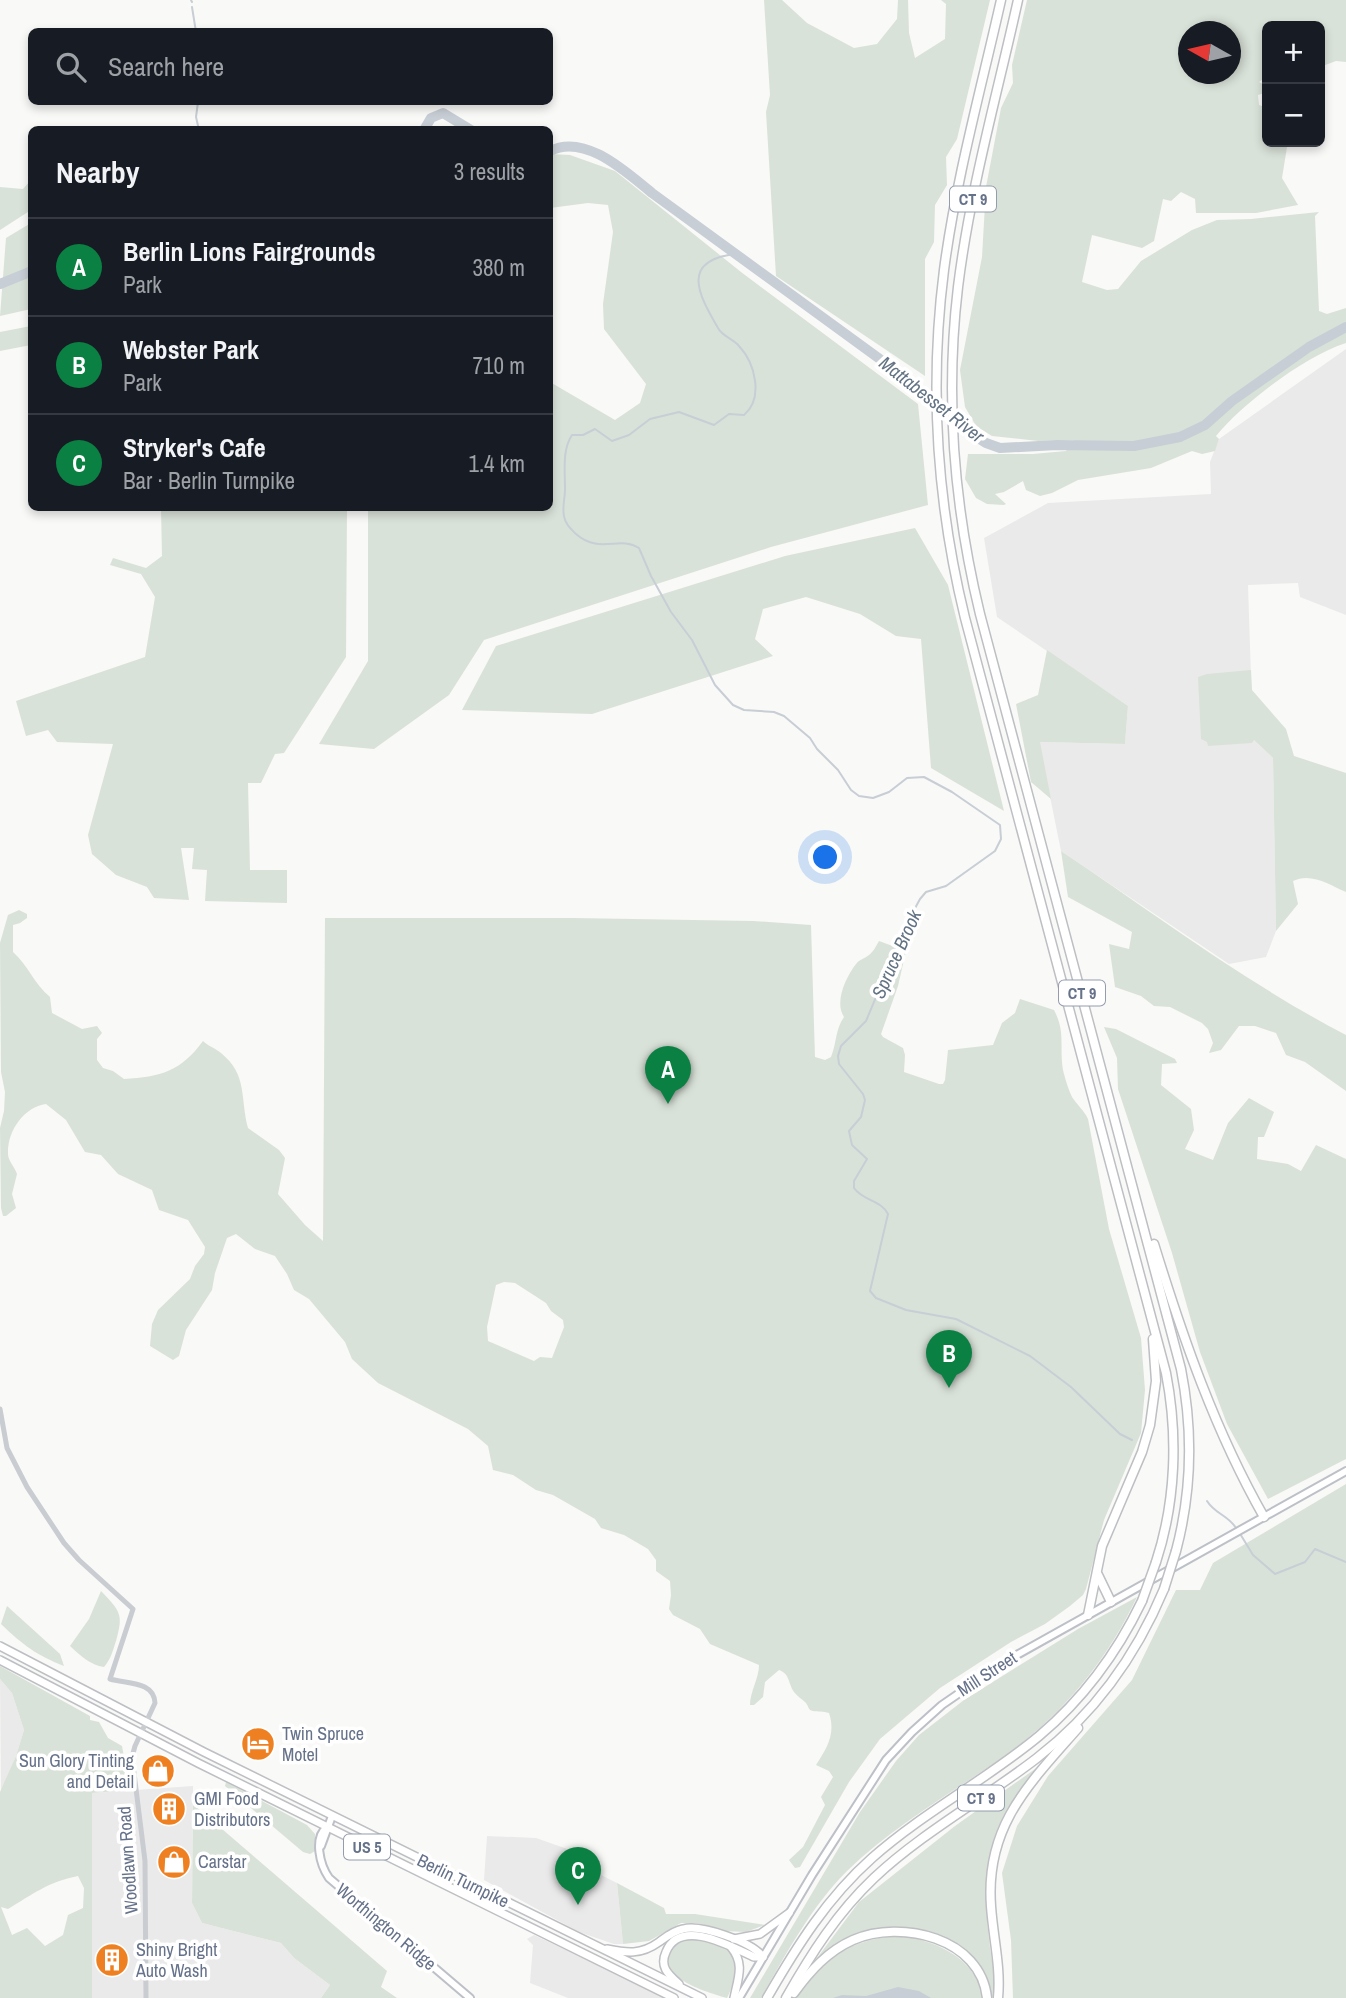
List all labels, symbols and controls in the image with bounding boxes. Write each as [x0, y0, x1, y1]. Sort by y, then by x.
north arrow [1178, 21, 1241, 84]
map controls [1262, 21, 1325, 147]
button: + [1262, 21, 1325, 84]
search box [28, 28, 553, 105]
icon: search [52, 48, 90, 86]
text: Search here [108, 49, 224, 84]
button: − [1262, 84, 1325, 147]
text: Nearby [56, 152, 139, 192]
text: 3 results [454, 156, 525, 187]
road number: CT 9 [950, 186, 996, 211]
text: Berlin Lions Fairgrounds [123, 234, 376, 269]
text: A [72, 252, 86, 283]
text: 380 m [473, 252, 525, 283]
text: Park [123, 269, 162, 300]
text: Webster Park [123, 332, 259, 367]
text: B [72, 350, 86, 381]
text: 710 m [473, 350, 525, 381]
water label: Mattabesset River [874, 350, 990, 449]
text: Park [123, 367, 162, 398]
text: Stryker's Cafe [123, 430, 266, 465]
text: C [72, 448, 86, 479]
text: 1.4 km [468, 448, 525, 479]
text: Bar · Berlin Turnpike [123, 465, 295, 496]
your location [808, 840, 842, 874]
water label: Spruce Brook [865, 904, 928, 1002]
road number: CT 9 [1059, 981, 1105, 1006]
pin: A [645, 1046, 691, 1104]
pin: B [926, 1330, 972, 1388]
street label: Mill Street [952, 1645, 1021, 1702]
place label: Twin Spruce Motel [282, 1721, 364, 1767]
hotel icon: Twin Spruce Motel [239, 1725, 277, 1763]
place label: Sun Glory Tinting and Detail [19, 1748, 135, 1794]
shop icon: Sun Glory Tinting and Detail [139, 1752, 177, 1790]
place label: GMI Food Distributors [194, 1786, 270, 1832]
road number: CT 9 [958, 1786, 1004, 1810]
building icon: GMI Food Distributors [150, 1790, 188, 1828]
street label: Woodlawn Road [111, 1805, 144, 1915]
road number: US 5 [344, 1834, 390, 1859]
shop icon: Carstar [155, 1843, 193, 1881]
pin: C [555, 1847, 601, 1905]
street label: Berlin Turnpike [413, 1848, 513, 1914]
place label: Carstar [198, 1849, 246, 1874]
street label: Worthington Ridge [331, 1877, 442, 1976]
place label: Shiny Bright Auto Wash [135, 1937, 217, 1983]
building icon: Shiny Bright Auto Wash [93, 1941, 131, 1979]

